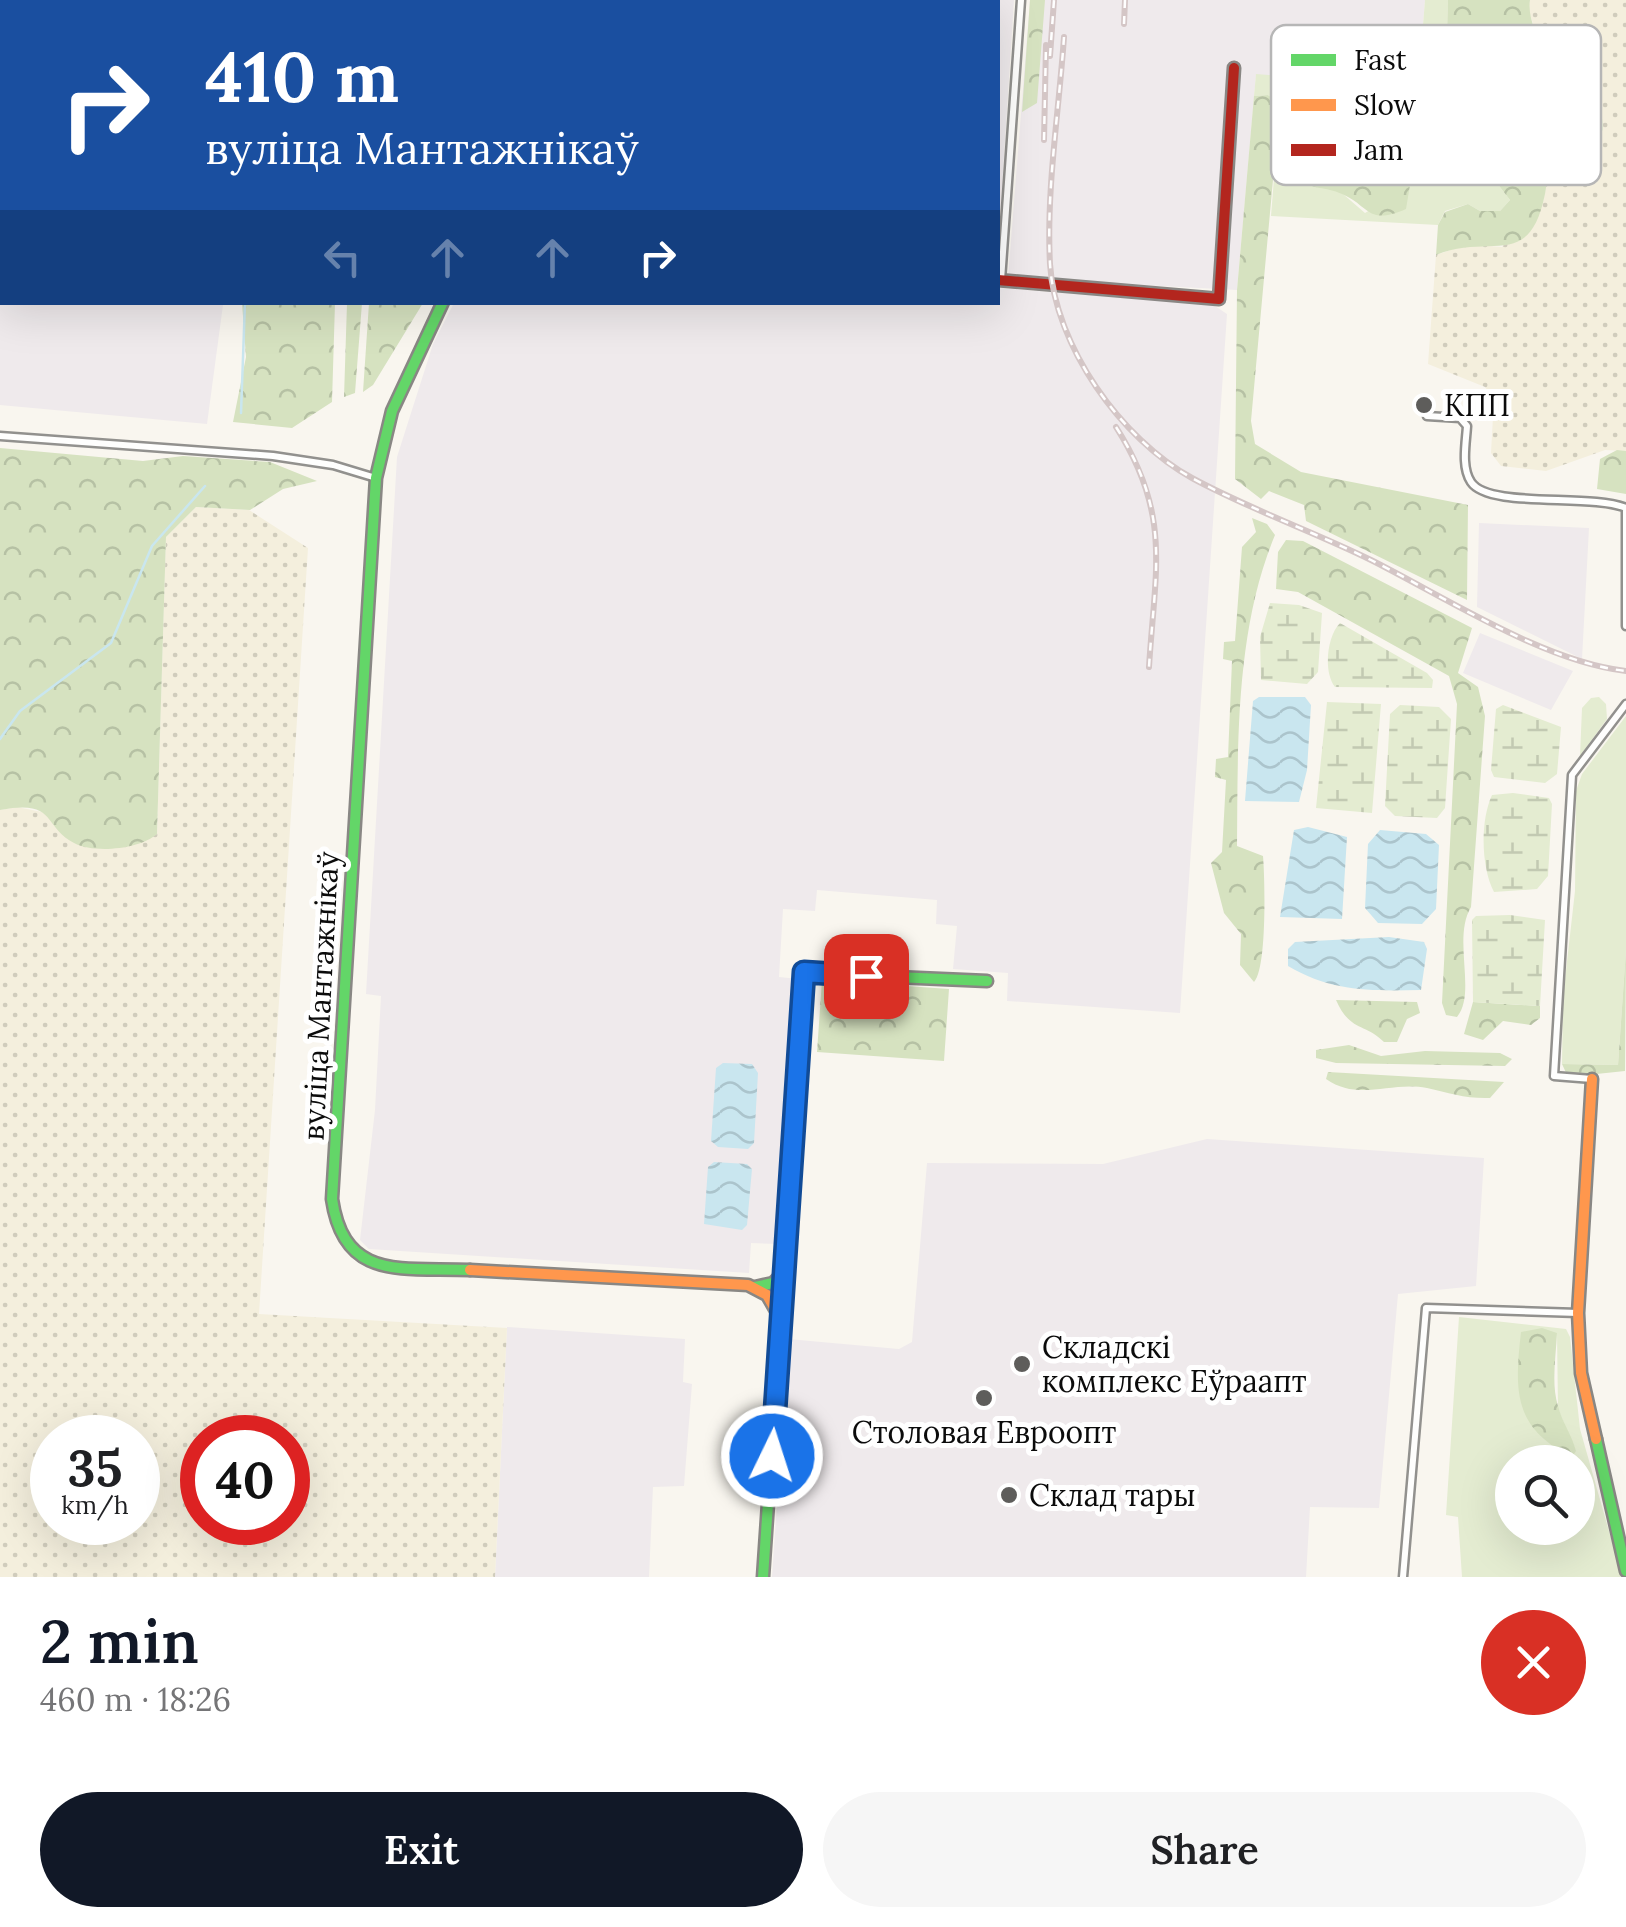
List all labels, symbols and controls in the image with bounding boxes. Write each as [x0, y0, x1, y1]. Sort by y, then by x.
legend [1271, 25, 1601, 185]
text: 410 m [205, 32, 399, 121]
icon: right [40, 40, 170, 170]
text: Fast [1354, 42, 1407, 78]
text: Slow [1354, 87, 1417, 123]
text: вуліца Мантажнікаў [205, 119, 639, 176]
text: Jam [1353, 132, 1404, 168]
icon: left [315, 230, 370, 285]
icon: ahead [420, 230, 475, 285]
icon: ahead [525, 230, 580, 285]
icon: right [630, 230, 685, 285]
place label: КПП [1444, 386, 1510, 424]
marker: КПП [1413, 394, 1435, 416]
street label: вуліца Мантажнікаў [293, 850, 348, 1141]
pin [824, 934, 909, 1019]
icon: arrive [839, 949, 894, 1004]
place label: Складскі комплекс Еўраапт [1042, 1328, 1307, 1401]
marker: Складскі комплекс Еўраапт [1011, 1353, 1033, 1375]
marker: Столовая Евроопт [973, 1387, 995, 1409]
position arrow [720, 1404, 824, 1508]
place label: Столовая Евроопт [852, 1413, 1116, 1451]
speed limit sign: 40 [180, 1415, 310, 1545]
text: 35 [68, 1436, 123, 1500]
map controls [1495, 1445, 1595, 1545]
button: search [1495, 1445, 1595, 1545]
place label: Склад тары [1029, 1476, 1195, 1514]
marker: Склад тары [998, 1484, 1020, 1506]
text: km/h [61, 1489, 129, 1521]
text: 2 min [40, 1603, 199, 1679]
button: close [1481, 1610, 1586, 1715]
text: 460 m · 18:26 [40, 1679, 231, 1720]
button: Exit [40, 1792, 803, 1907]
button: Share [823, 1792, 1586, 1907]

